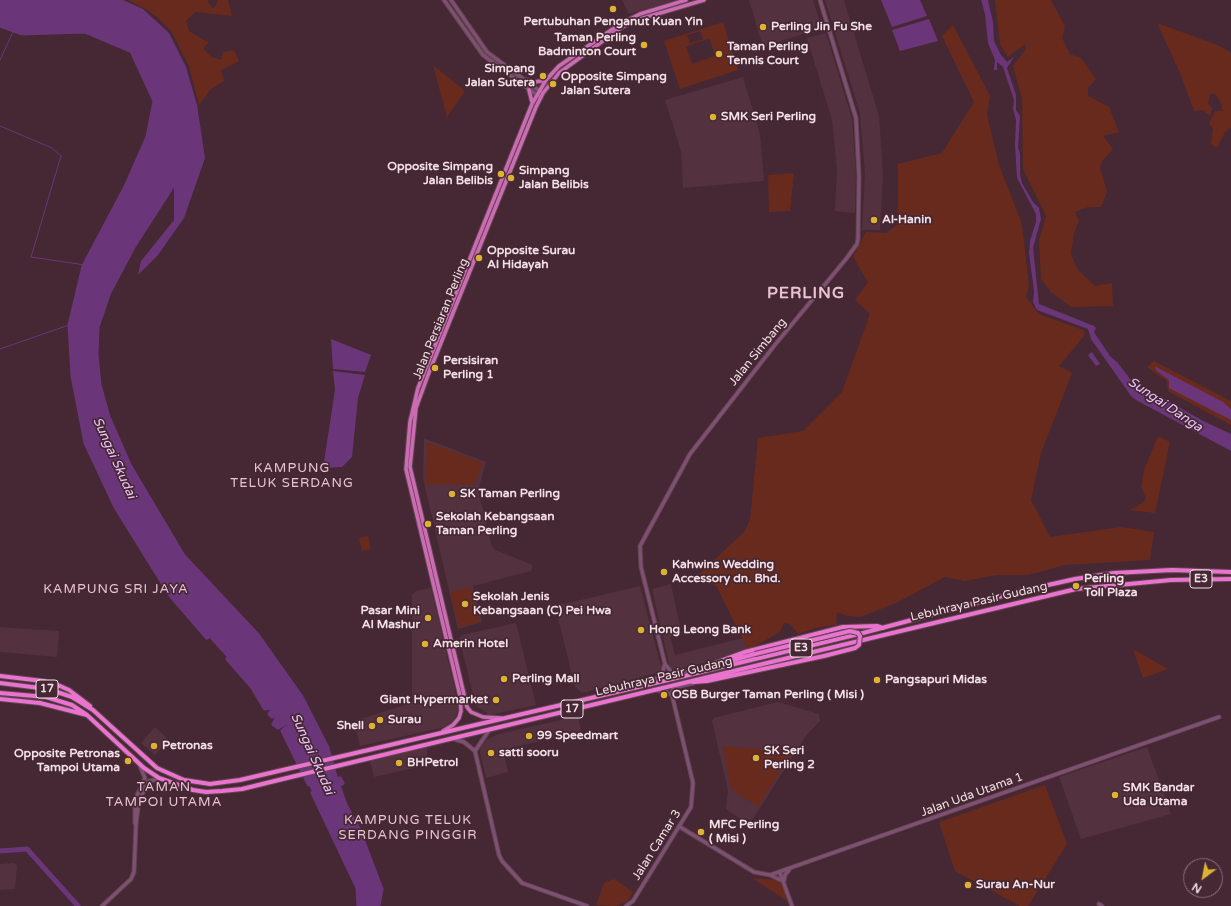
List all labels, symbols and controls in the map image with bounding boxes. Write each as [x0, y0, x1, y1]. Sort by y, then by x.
marker: Pertubuhan Penganut Kuan Yin [608, 4, 618, 14]
place label: Pertubuhan Penganut Kuan Yin [523, 15, 703, 29]
place label: Perling Jin Fu She [771, 20, 872, 34]
marker: Perling Jin Fu She [758, 22, 768, 32]
place label: Taman Perling Badminton Court [538, 31, 636, 59]
marker: Taman Perling Badminton Court [639, 40, 649, 50]
place label: Taman Perling Tennis Court [727, 40, 808, 68]
marker: Taman Perling Tennis Court [714, 49, 724, 59]
place label: Simpang Jalan Sutera [465, 62, 535, 90]
place label: Opposite Simpang Jalan Sutera [561, 70, 667, 98]
marker: Simpang Jalan Sutera [538, 71, 548, 81]
marker: Opposite Simpang Jalan Sutera [548, 79, 558, 89]
place label: SMK Seri Perling [721, 110, 816, 124]
marker: SMK Seri Perling [708, 112, 718, 122]
place label: Opposite Simpang Jalan Belibis [387, 160, 493, 188]
place label: Simpang Jalan Belibis [519, 164, 589, 192]
marker: Opposite Simpang Jalan Belibis [496, 169, 506, 179]
marker: Simpang Jalan Belibis [506, 173, 516, 183]
place label: Al-Hanin [882, 213, 931, 227]
marker: Al-Hanin [869, 215, 879, 225]
place label: Opposite Surau Al Hidayah [487, 244, 575, 272]
marker: Opposite Surau Al Hidayah [474, 253, 484, 263]
street label: Jalan Persiaran Perling [410, 256, 472, 382]
district label: PERLING [767, 284, 845, 304]
street label: Jalan Simbang [726, 315, 790, 389]
place label: Persisiran Perling 1 [443, 354, 498, 382]
marker: Persisiran Perling 1 [430, 363, 440, 373]
water label: Sungai Danga [1125, 374, 1205, 436]
water label: Sungai Skudai [89, 415, 139, 501]
district label: KAMPUNG TELUK SERDANG [230, 461, 354, 492]
place label: SK Taman Perling [460, 487, 560, 501]
marker: SK Taman Perling [447, 489, 457, 499]
place label: Sekolah Kebangsaan Taman Perling [436, 510, 555, 538]
marker: Sekolah Kebangsaan Taman Perling [423, 519, 433, 529]
place label: Kahwins Wedding Accessory dn. Bhd. [672, 558, 781, 586]
marker: Kahwins Wedding Accessory dn. Bhd. [659, 567, 669, 577]
road number: E3 [1190, 570, 1212, 588]
place label: Perling Toll Plaza [1084, 572, 1137, 600]
street label: Lebuhraya Pasir Gudang [909, 579, 1049, 625]
marker: Perling Toll Plaza [1071, 581, 1081, 591]
district label: KAMPUNG SRI JAYA [43, 582, 189, 598]
place label: Sekolah Jenis Kebangsaan (C) Pei Hwa [473, 590, 611, 618]
marker: Sekolah Jenis Kebangsaan (C) Pei Hwa [460, 599, 470, 609]
place label: Pasar Mini Al Mashur [361, 604, 420, 632]
marker: Pasar Mini Al Mashur [423, 613, 433, 623]
place label: Hong Leong Bank [649, 623, 751, 637]
marker: Hong Leong Bank [636, 625, 646, 635]
place label: Amerin Hotel [433, 637, 508, 651]
marker: Amerin Hotel [420, 639, 430, 649]
road number: E3 [790, 639, 812, 657]
street label: Lebuhraya Pasir Gudang [594, 654, 734, 700]
place label: Perling Mall [512, 672, 580, 686]
place label: Pangsapuri Midas [885, 673, 987, 687]
marker: Perling Mall [499, 674, 509, 684]
marker: Pangsapuri Midas [872, 675, 882, 685]
road number: 17 [36, 680, 58, 698]
place label: OSB Burger Taman Perling ( Misi ) [672, 688, 864, 702]
marker: OSB Burger Taman Perling ( Misi ) [659, 690, 669, 700]
place label: Giant Hypermarket [380, 693, 488, 707]
marker: Giant Hypermarket [491, 695, 501, 705]
road number: 17 [561, 700, 583, 718]
water label: Sungai Skudai [287, 711, 337, 797]
place label: Surau [388, 713, 421, 727]
marker: Surau [375, 715, 385, 725]
place label: Shell [337, 719, 364, 733]
marker: Shell [367, 721, 377, 731]
place label: 99 Speedmart [537, 729, 618, 743]
marker: 99 Speedmart [524, 731, 534, 741]
place label: Petronas [162, 739, 213, 753]
marker: Petronas [149, 741, 159, 751]
place label: SK Seri Perling 2 [764, 744, 815, 772]
place label: satti sooru [499, 746, 559, 760]
place label: Opposite Petronas Tampoi Utama [14, 747, 120, 775]
marker: satti sooru [486, 748, 496, 758]
marker: SK Seri Perling 2 [751, 753, 761, 763]
marker: Opposite Petronas Tampoi Utama [123, 756, 133, 766]
place label: BHPetrol [407, 756, 458, 770]
marker: BHPetrol [394, 758, 404, 768]
street label: Jalan Uda Utama 1 [919, 770, 1025, 820]
district label: TAMAN TAMPOI UTAMA [106, 780, 222, 811]
place label: SMK Bandar Uda Utama [1123, 781, 1194, 809]
marker: SMK Bandar Uda Utama [1110, 790, 1120, 800]
street label: Jalan Camar 3 [630, 807, 684, 883]
district label: KAMPUNG TELUK SERDANG PINGGIR [338, 813, 478, 844]
place label: MFC Perling ( Misi ) [709, 818, 779, 846]
marker: MFC Perling ( Misi ) [696, 827, 706, 837]
north arrow [1183, 858, 1223, 898]
place label: Surau An-Nur [976, 878, 1055, 892]
marker: Surau An-Nur [963, 880, 973, 890]
text: N [1190, 880, 1204, 896]

